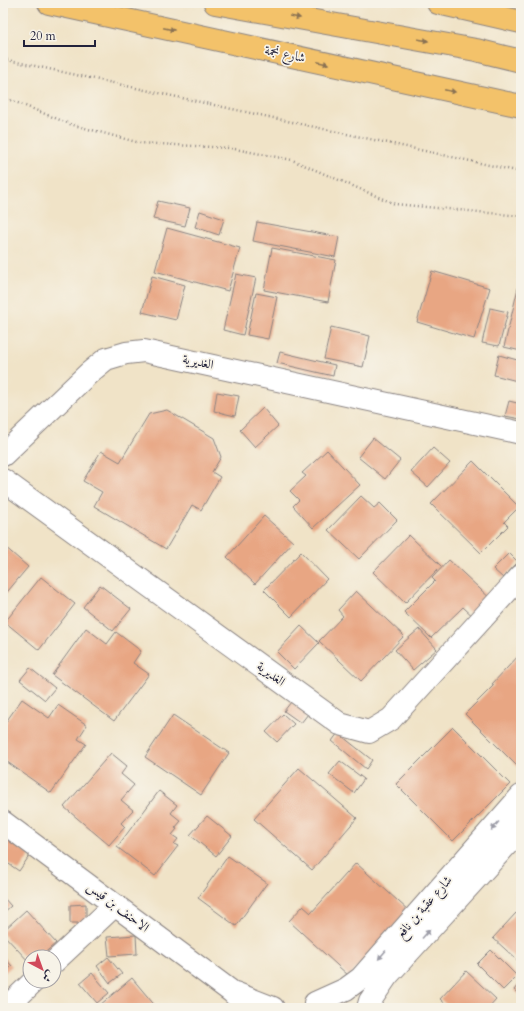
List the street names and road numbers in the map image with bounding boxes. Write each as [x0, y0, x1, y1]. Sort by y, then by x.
street label: شارع نجمة [263, 41, 307, 69]
street label: الغديرية [181, 350, 215, 374]
street label: الغديرية [253, 658, 289, 691]
street label: شارع عقبة بن نافع [392, 872, 459, 944]
street label: الاحنف بن قيس [83, 878, 153, 936]

